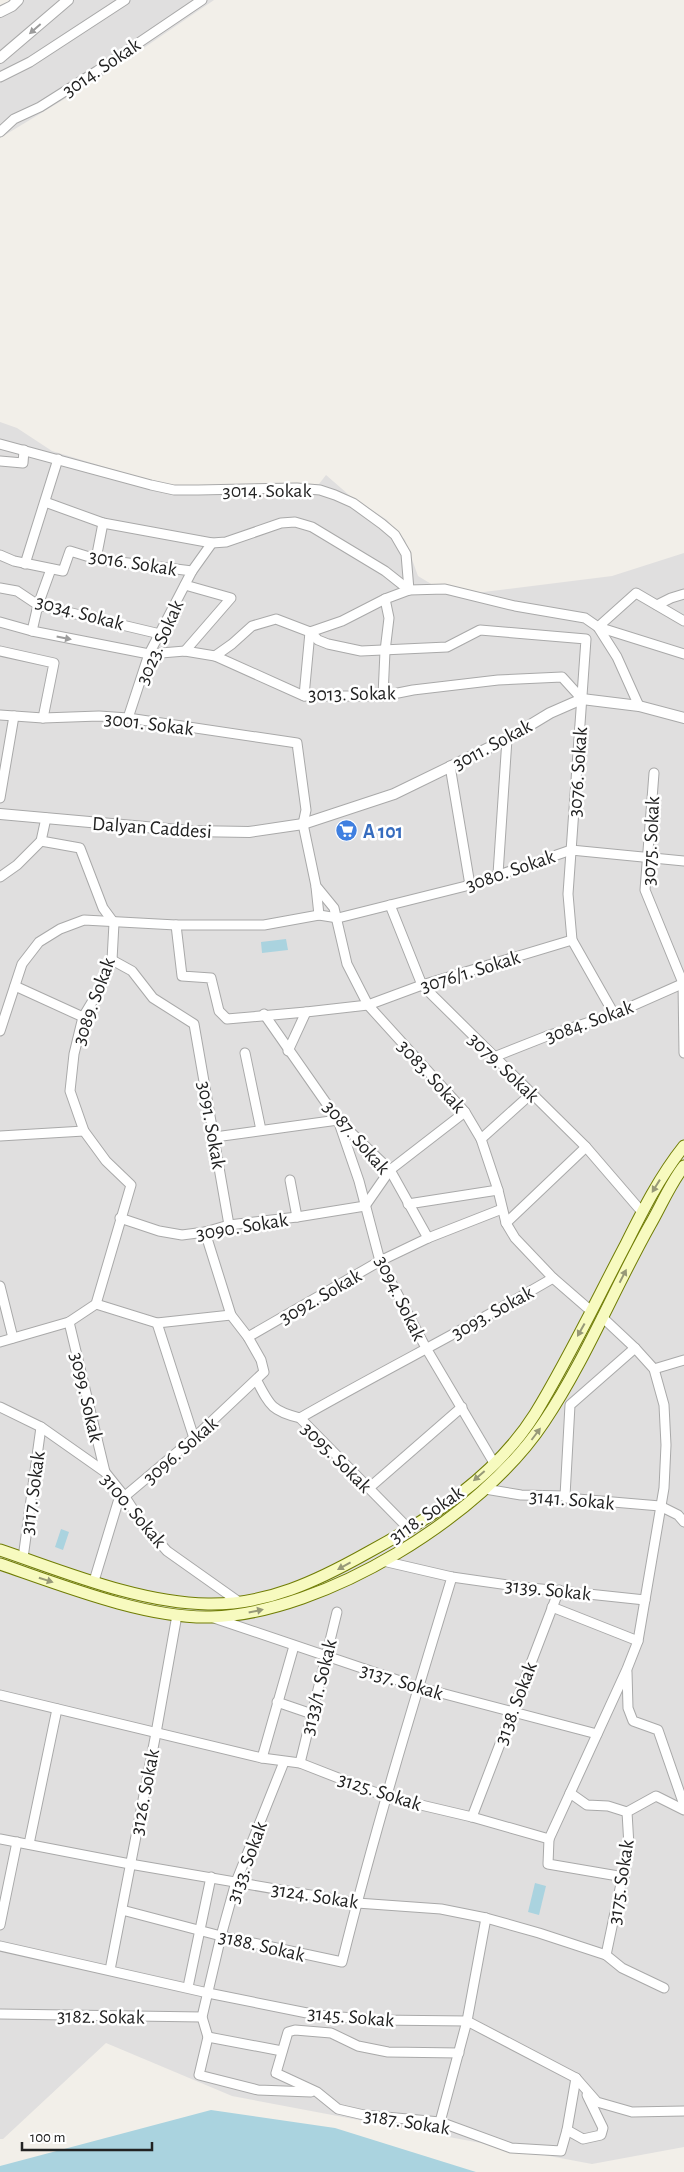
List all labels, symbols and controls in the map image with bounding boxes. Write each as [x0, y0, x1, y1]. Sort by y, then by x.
one-way arrow [28, 24, 41, 35]
street label: 3014. Sokak [59, 35, 144, 101]
street label: 3014. Sokak [222, 481, 312, 501]
street label: 3016. Sokak [87, 546, 178, 580]
street label: 3034. Sokak [33, 592, 126, 634]
street label: 3023. Sokak [132, 597, 187, 688]
one-way arrow [57, 634, 73, 642]
street label: 3013. Sokak [308, 683, 396, 705]
street label: 3001. Sokak [103, 709, 195, 739]
street label: 3011. Sokak [450, 716, 535, 774]
street label: 3076. Sokak [565, 726, 591, 818]
street label: 3075. Sokak [639, 796, 663, 886]
street label: Dalyan Caddesi [91, 814, 212, 842]
supermarket icon: A 101 [335, 819, 359, 843]
place label: A 101 [363, 822, 403, 842]
street label: 3080. Sokak [463, 846, 557, 895]
street label: 3076/1. Sokak [418, 947, 522, 997]
street label: 3089. Sokak [69, 955, 119, 1048]
street label: 3084. Sokak [543, 997, 636, 1047]
street label: 3079. Sokak [464, 1029, 543, 1106]
street label: 3083. Sokak [394, 1036, 469, 1117]
street label: 3091. Sokak [193, 1080, 229, 1171]
street label: 3087. Sokak [319, 1097, 393, 1178]
one-way arrow [652, 1179, 661, 1193]
street label: 3090. Sokak [195, 1210, 289, 1244]
street label: 3094. Sokak [371, 1253, 429, 1344]
street label: 3092. Sokak [276, 1265, 365, 1328]
one-way arrow [619, 1269, 627, 1284]
street label: 3093. Sokak [448, 1282, 537, 1344]
one-way arrow [577, 1322, 585, 1337]
street label: 3099. Sokak [66, 1350, 106, 1444]
street label: 3096. Sokak [140, 1413, 222, 1488]
street label: 3095. Sokak [297, 1419, 375, 1497]
one-way arrow [530, 1428, 541, 1441]
street label: 3117. Sokak [17, 1450, 49, 1536]
street label: 3100. Sokak [97, 1470, 170, 1552]
one-way arrow [472, 1471, 485, 1482]
street label: 3118. Sokak [386, 1482, 467, 1547]
street label: 3141. Sokak [528, 1486, 615, 1514]
one-way arrow [337, 1562, 351, 1570]
one-way arrow [39, 1576, 54, 1584]
street label: 3139. Sokak [504, 1576, 592, 1604]
one-way arrow [248, 1607, 263, 1615]
street label: 3133/1. Sokak [297, 1637, 341, 1737]
street label: 3138. Sokak [491, 1659, 541, 1747]
street label: 3137. Sokak [358, 1660, 446, 1704]
street label: 3126. Sokak [127, 1747, 163, 1837]
street label: 3125. Sokak [336, 1769, 424, 1815]
street label: 3133. Sokak [223, 1819, 271, 1906]
street label: 3175. Sokak [604, 1838, 638, 1926]
street label: 3124. Sokak [270, 1879, 360, 1913]
street label: 3188. Sokak [217, 1926, 307, 1966]
street label: 3145. Sokak [307, 2003, 395, 2031]
street label: 3182. Sokak [57, 2006, 145, 2028]
street label: 3187. Sokak [362, 2105, 451, 2139]
scale bar [22, 2120, 152, 2152]
text: 100 m [30, 2130, 65, 2145]

